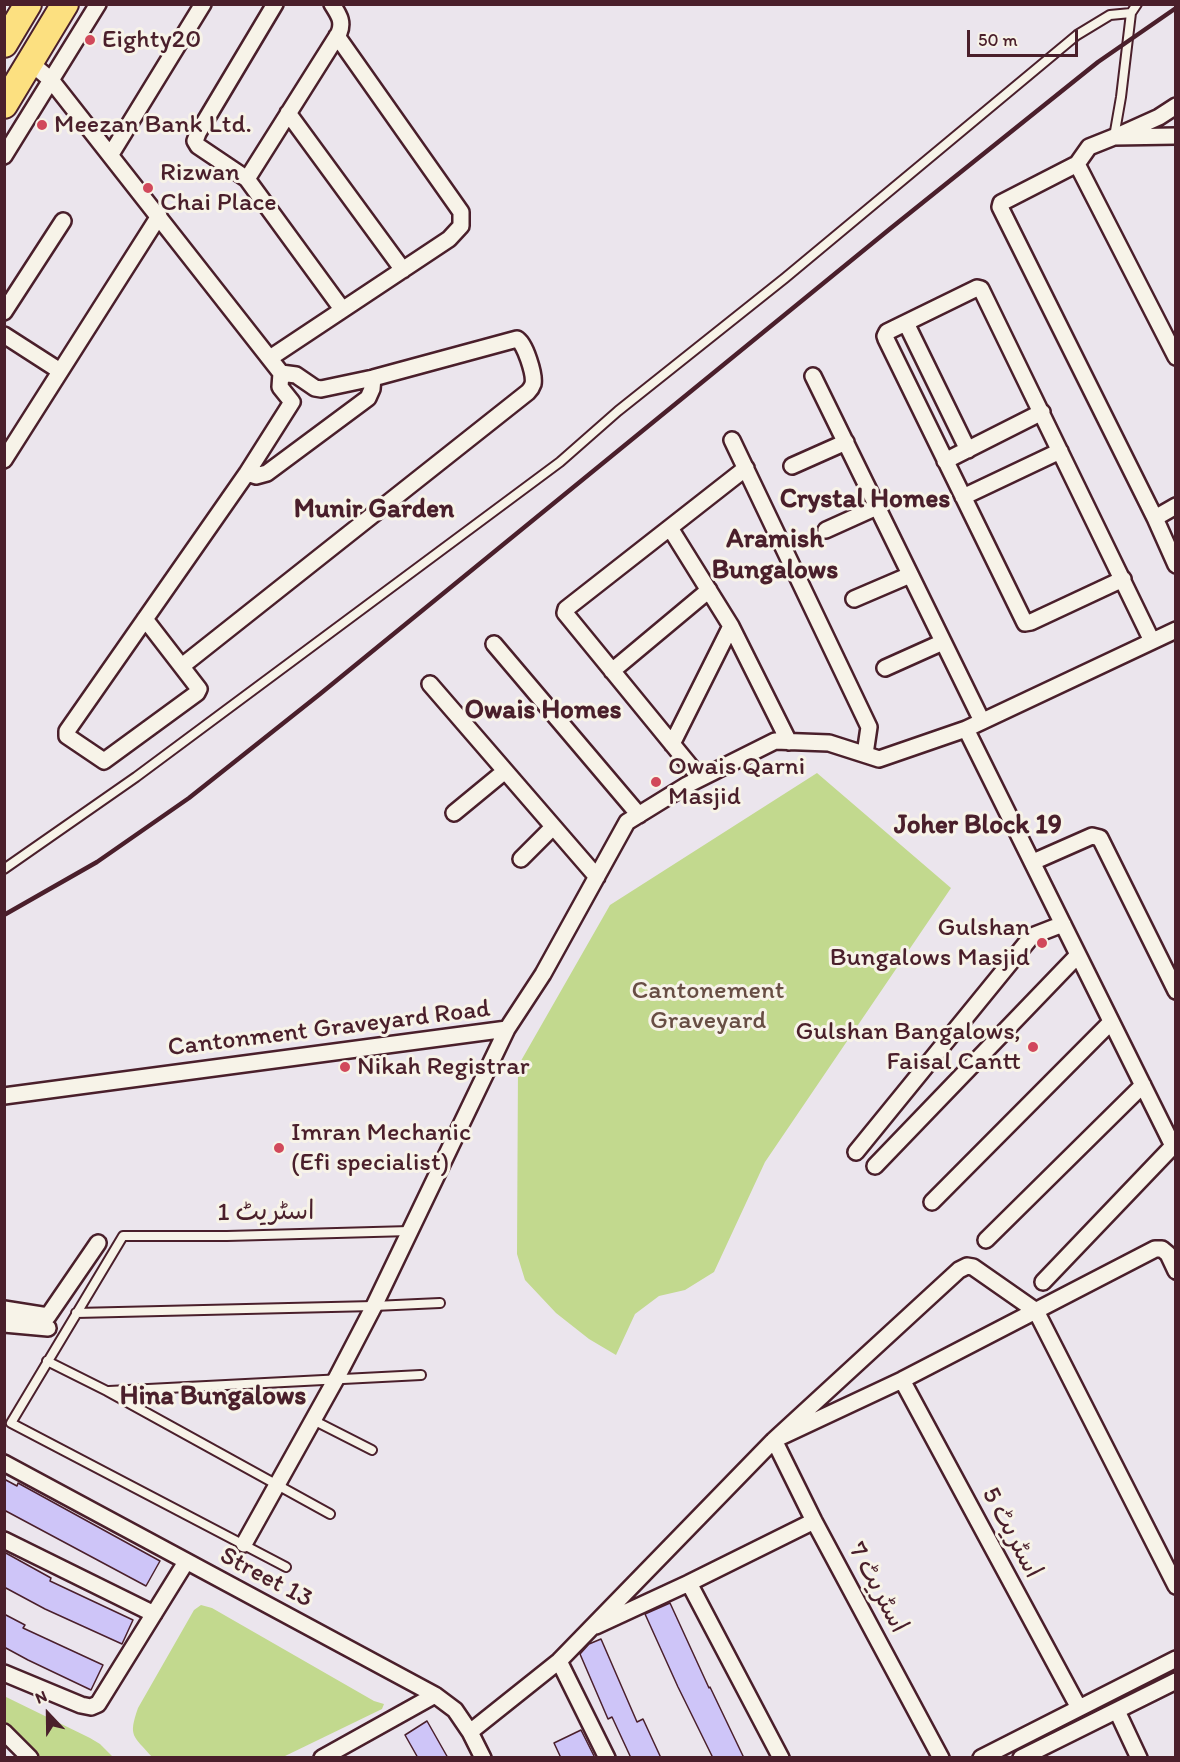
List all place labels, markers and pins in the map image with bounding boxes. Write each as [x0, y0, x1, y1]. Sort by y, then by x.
place label: Eighty20 [102, 24, 201, 56]
marker: Eighty20 [83, 33, 97, 47]
place label: Meezan Bank Ltd. [54, 109, 252, 141]
marker: Meezan Bank Ltd. [35, 118, 49, 132]
place label: Rizwan Chai Place [160, 157, 277, 218]
marker: Rizwan Chai Place [141, 181, 155, 195]
place label: Owais Qarni Masjid [668, 751, 805, 812]
marker: Owais Qarni Masjid [649, 775, 663, 789]
place label: Gulshan Bungalows Masjid [830, 912, 1030, 974]
marker: Gulshan Bungalows Masjid [1035, 936, 1049, 950]
place label: Gulshan Bangalows, Faisal Cantt [796, 1016, 1021, 1078]
marker: Gulshan Bangalows, Faisal Cantt [1026, 1040, 1040, 1054]
place label: Nikah Registrar [357, 1051, 529, 1083]
marker: Nikah Registrar [338, 1060, 352, 1074]
place label: Imran Mechanic (Efi specialist) [291, 1117, 471, 1178]
marker: Imran Mechanic (Efi specialist) [272, 1141, 286, 1155]

